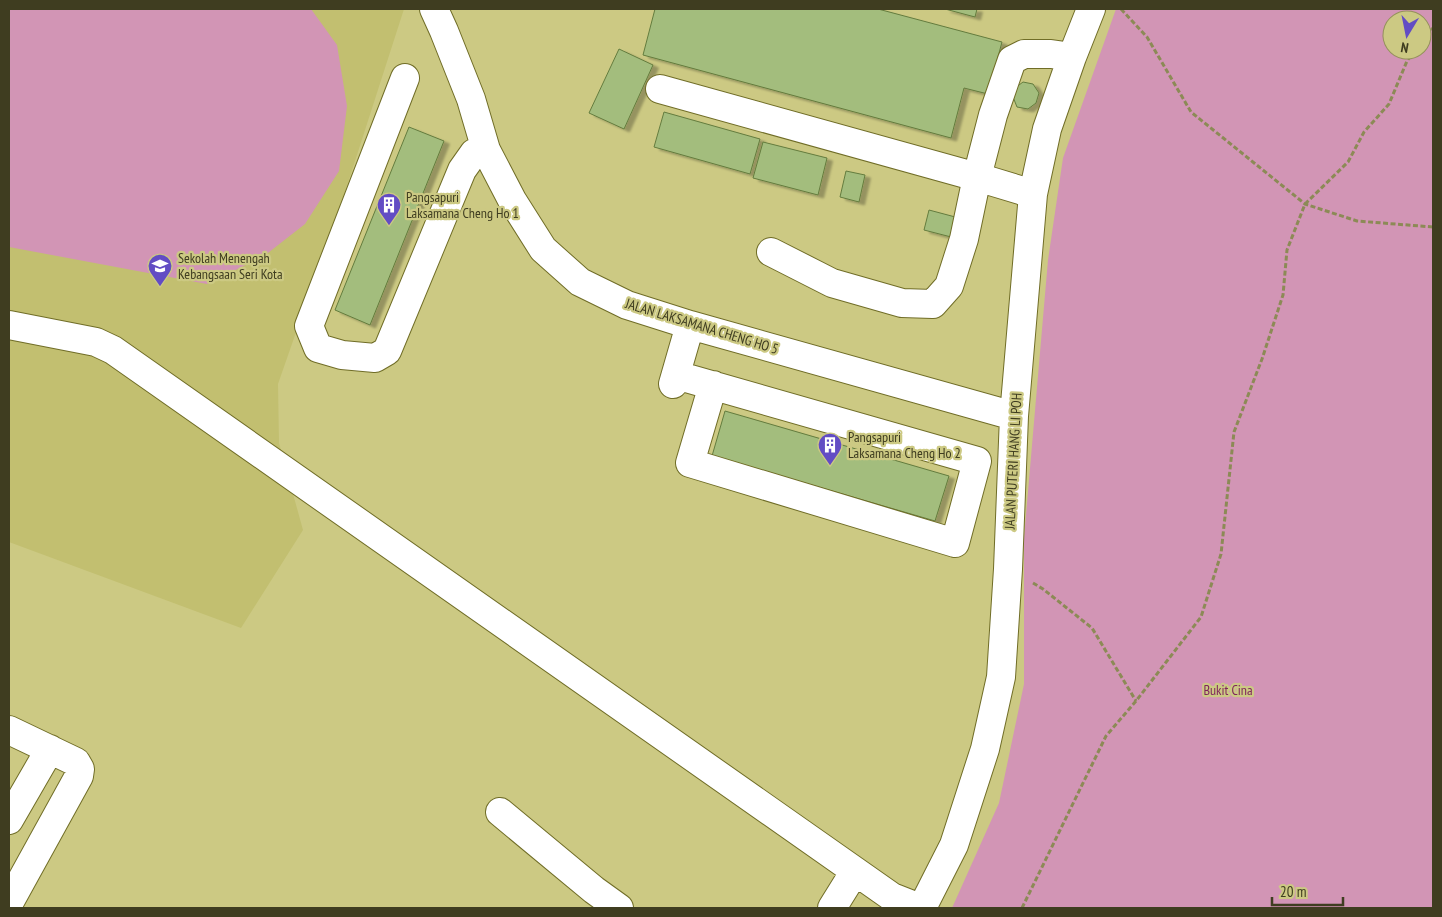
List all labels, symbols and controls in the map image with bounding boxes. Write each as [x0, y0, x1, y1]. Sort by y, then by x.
north arrow [1382, 10, 1432, 60]
text: N [1399, 38, 1410, 57]
place label: Pangsapuri Laksamana Cheng Ho 1 [406, 188, 519, 222]
building icon: Pangsapuri Laksamana Cheng Ho 1 [376, 192, 402, 226]
place label: Sekolah Menengah Kebangsaan Seri Kota [178, 249, 283, 283]
school or university icon: Sekolah Menengah Kebangsaan Seri Kota [147, 253, 173, 287]
street label: JALAN LAKSAMANA CHENG HO 5 [622, 294, 781, 358]
street label: JALAN PUTERI HANG LI POH [1000, 392, 1026, 531]
place label: Pangsapuri Laksamana Cheng Ho 2 [848, 428, 961, 462]
building icon: Pangsapuri Laksamana Cheng Ho 2 [817, 432, 843, 466]
park label: Bukit Cina [1203, 681, 1253, 699]
scale bar [1272, 874, 1343, 906]
text: 20 m [1280, 882, 1306, 901]

